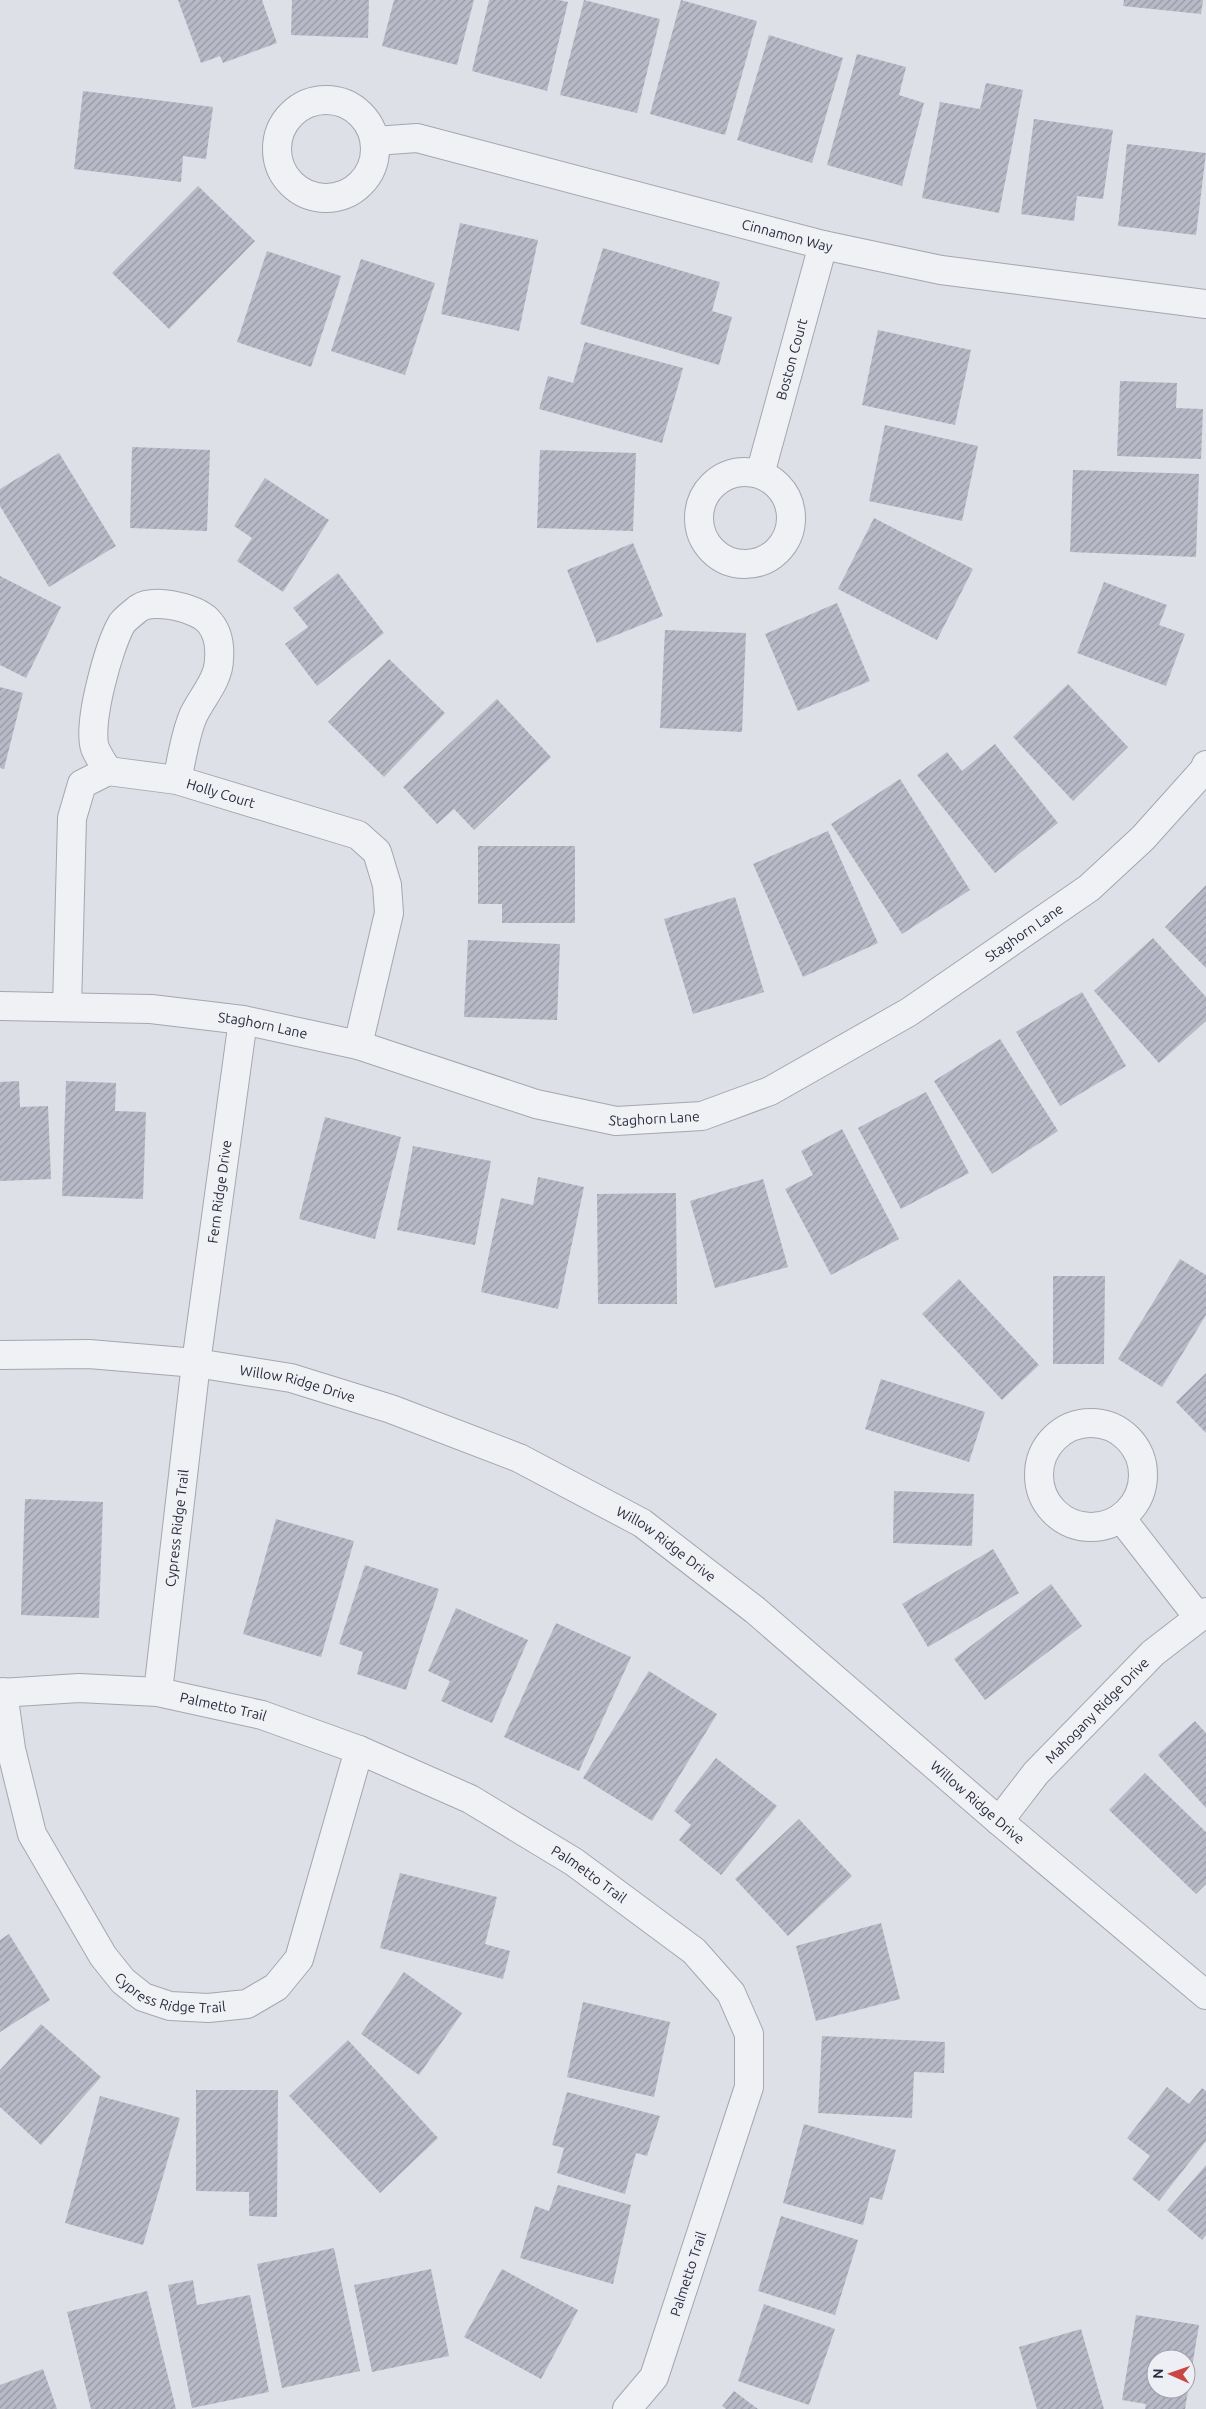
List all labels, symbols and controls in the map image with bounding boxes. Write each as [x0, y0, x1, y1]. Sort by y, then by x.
street label: Cinnamon Way [740, 216, 834, 255]
street label: Boston Court [773, 316, 811, 402]
street label: Holly Court [185, 775, 258, 811]
street label: Staghorn Lane [982, 900, 1066, 965]
street label: Staghorn Lane [217, 1009, 309, 1042]
street label: Staghorn Lane [607, 1108, 700, 1129]
street label: Fern Ridge Drive [204, 1139, 234, 1244]
street label: Willow Ridge Drive [238, 1362, 357, 1405]
street label: Cypress Ridge Trail [162, 1468, 192, 1588]
street label: Willow Ridge Drive [614, 1503, 719, 1585]
street label: Mahogany Ridge Drive [1042, 1654, 1152, 1767]
street label: Palmetto Trail [178, 1689, 269, 1724]
street label: Willow Ridge Drive [927, 1757, 1028, 1847]
street label: Palmetto Trail [549, 1842, 630, 1906]
street label: Cypress Ridge Trail [112, 1969, 227, 2016]
street label: Palmetto Trail [667, 2229, 709, 2318]
north arrow [1146, 2349, 1196, 2399]
text: N [1150, 2368, 1166, 2379]

